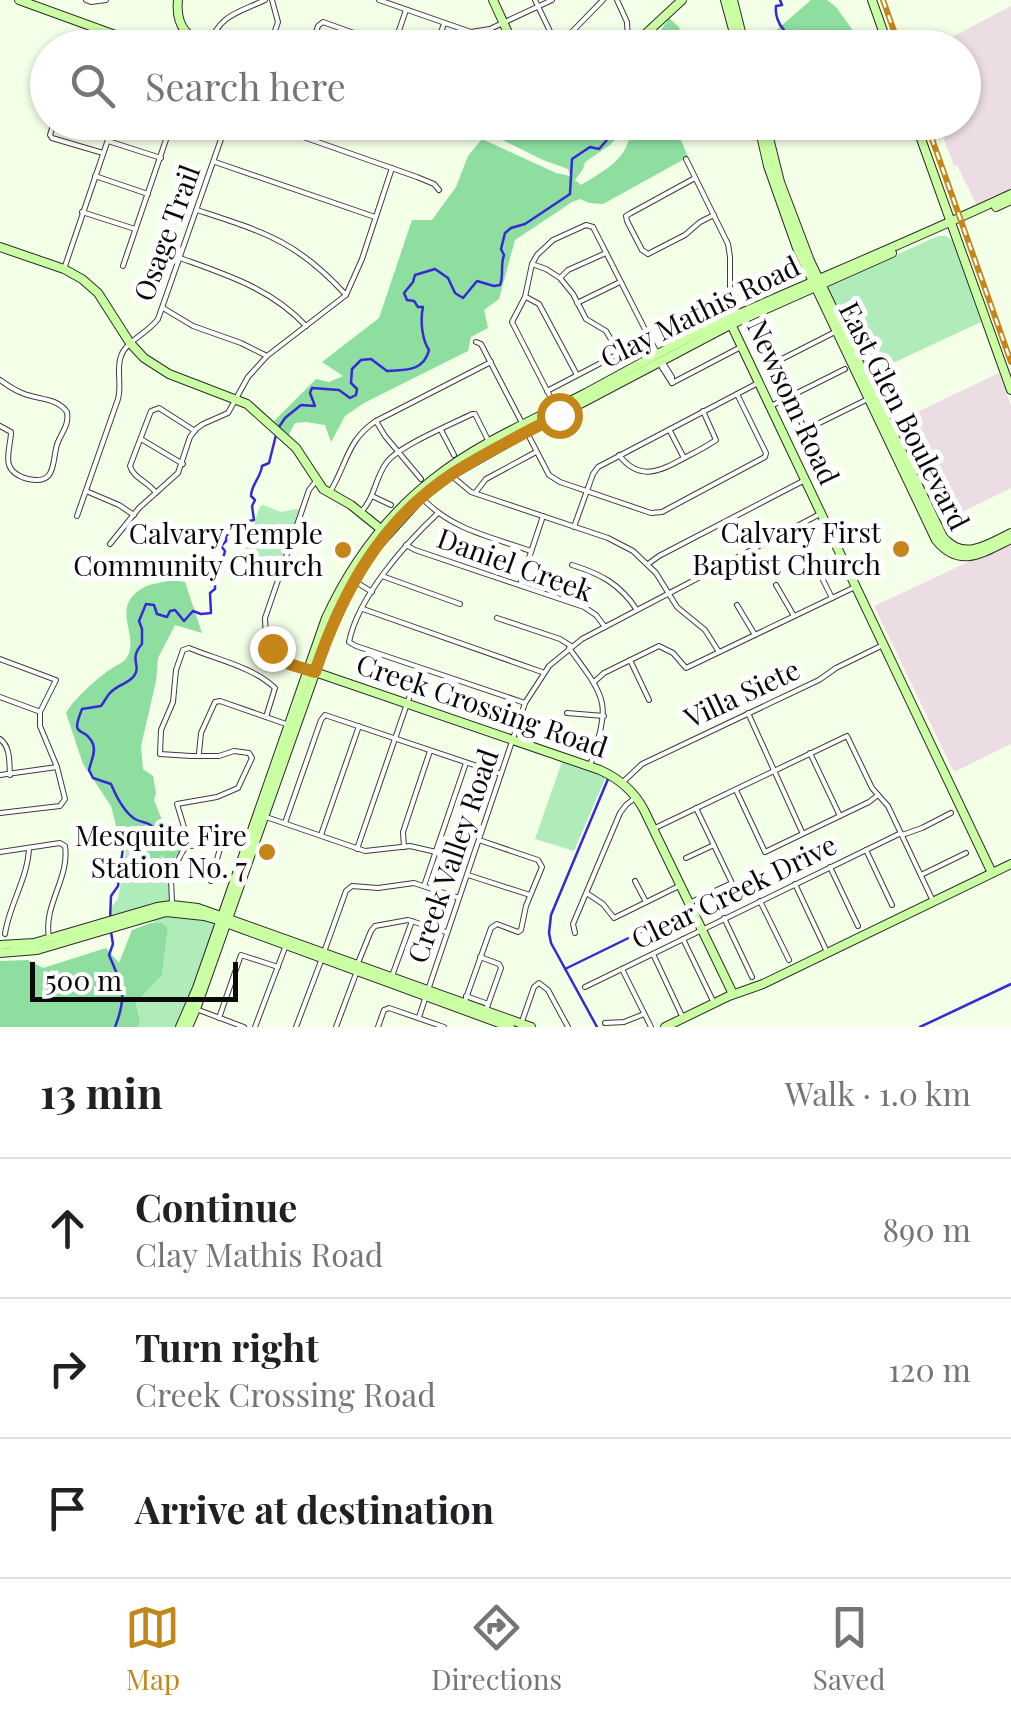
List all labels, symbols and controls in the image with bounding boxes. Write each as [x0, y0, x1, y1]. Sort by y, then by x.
search box [30, 30, 981, 140]
icon: search [65, 58, 120, 113]
text: Search here [145, 60, 346, 111]
street label: Osage Trail [124, 159, 207, 306]
street label: Clay Mathis Road [594, 246, 805, 375]
street label: East Glen Boulevard [832, 295, 979, 536]
street label: Newsom Road [740, 313, 849, 490]
route start [537, 393, 583, 439]
place label: Calvary First Baptist Church [692, 513, 882, 582]
place label: Calvary Temple Community Church [73, 514, 324, 583]
street label: Daniel Creek [433, 518, 599, 609]
marker: Calvary First Baptist Church [890, 538, 912, 560]
marker: Calvary Temple Community Church [332, 539, 354, 561]
route end [250, 626, 296, 672]
street label: Creek Crossing Road [352, 644, 613, 765]
street label: Villa Siete [677, 650, 805, 736]
street label: Creek Valley Road [398, 744, 506, 968]
place label: Mesquite Fire Station No. 7 [75, 816, 248, 885]
street label: Clear Creek Drive [625, 825, 842, 956]
marker: Mesquite Fire Station No. 7 [256, 841, 278, 863]
scale bar [30, 957, 238, 1001]
text: 500 m [45, 961, 122, 998]
text: 13 min [40, 1064, 163, 1120]
text: Walk · 1.0 km [785, 1071, 971, 1114]
text: Continue [135, 1181, 297, 1232]
icon: ahead [40, 1201, 95, 1256]
text: 890 m [882, 1207, 971, 1250]
text: Clay Mathis Road [135, 1232, 383, 1275]
text: Turn right [135, 1321, 319, 1372]
icon: right [40, 1341, 95, 1396]
text: 120 m [888, 1347, 971, 1390]
text: Creek Crossing Road [135, 1372, 436, 1415]
icon: arrive [40, 1481, 95, 1536]
text: Arrive at destination [135, 1483, 494, 1534]
tab: Map [125, 1600, 180, 1697]
tab: Directions [431, 1600, 562, 1697]
tab: Saved [813, 1600, 886, 1697]

